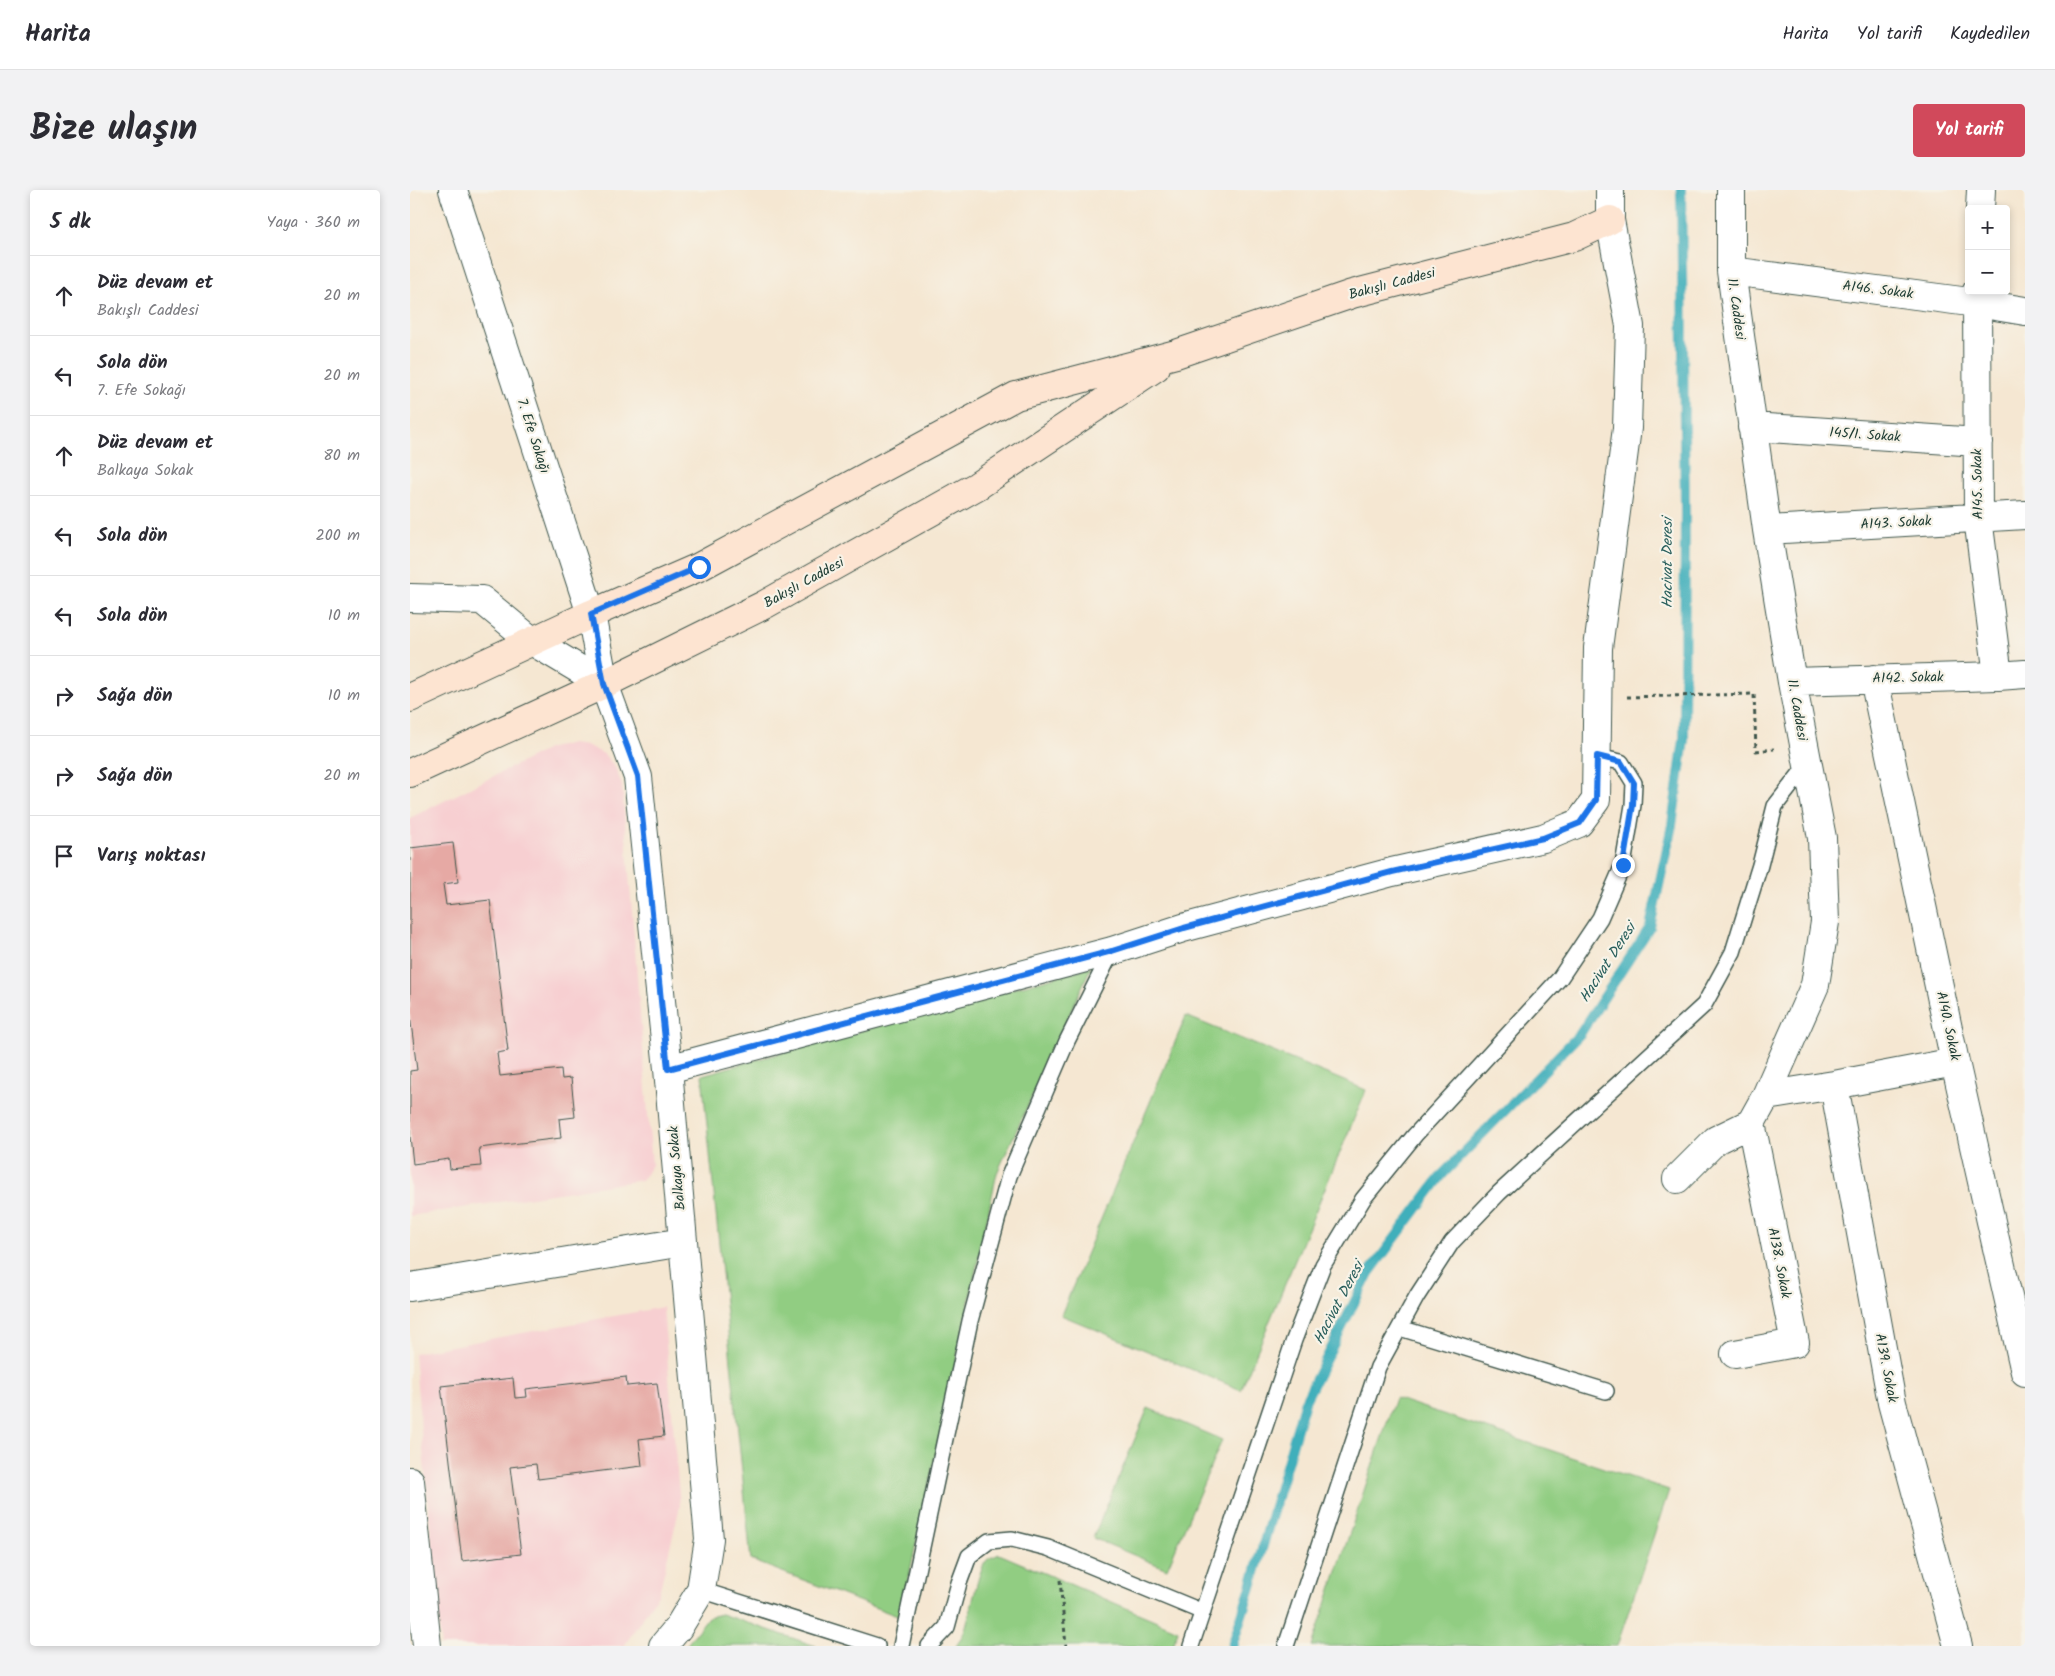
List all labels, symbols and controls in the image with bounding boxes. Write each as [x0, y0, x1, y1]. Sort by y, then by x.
text: Harita [25, 15, 91, 54]
text: Harita [1783, 20, 1829, 49]
text: Yol tarifi [1857, 20, 1922, 49]
text: Kaydedilen [1950, 20, 2030, 49]
text: Bize ulaşın [30, 102, 197, 158]
button: Yol tarifi [1913, 104, 2025, 157]
map controls [1965, 205, 2010, 295]
button: + [1965, 205, 2010, 250]
text: 5 dk [50, 206, 90, 239]
text: Yaya · 360 m [266, 210, 360, 235]
button: − [1965, 250, 2010, 295]
street label: Bakışlı Caddesi [1346, 262, 1438, 306]
text: Düz devam et [97, 268, 213, 298]
street label: A146. Sokak [1842, 275, 1915, 305]
street label: 11. Caddesi [1721, 277, 1751, 342]
icon: ahead [50, 282, 78, 310]
text: 20 m [324, 283, 360, 308]
text: Bakışlı Caddesi [97, 298, 199, 323]
text: Sola dön [97, 348, 168, 378]
icon: left [50, 362, 78, 390]
text: 20 m [324, 363, 360, 388]
text: 7. Efe Sokağı [97, 378, 186, 403]
street label: 7. Efe Sokağı [511, 396, 556, 477]
street label: 145/1. Sokak [1829, 422, 1902, 448]
text: Düz devam et [97, 428, 213, 458]
icon: ahead [50, 442, 78, 470]
text: 80 m [323, 443, 360, 468]
street label: A145. Sokak [1966, 448, 1990, 519]
text: Balkaya Sokak [97, 458, 193, 483]
street label: A143. Sokak [1860, 510, 1932, 536]
water label: Hacivat Deresi [1656, 514, 1680, 608]
text: Sola dön [97, 521, 168, 551]
icon: left [50, 522, 78, 550]
text: 200 m [316, 523, 360, 548]
street label: Bakışlı Caddesi [760, 552, 849, 614]
route start [688, 556, 711, 579]
text: Sola dön [97, 601, 168, 631]
icon: left [50, 602, 78, 630]
text: 10 m [328, 603, 360, 628]
street label: A142. Sokak [1872, 666, 1944, 690]
street label: 11. Caddesi [1781, 677, 1813, 743]
text: Sağa dön [97, 681, 173, 711]
icon: right [50, 682, 78, 710]
text: 10 m [328, 683, 360, 708]
text: Sağa dön [97, 761, 173, 791]
icon: right [50, 762, 78, 790]
text: 20 m [324, 763, 360, 788]
text: Varış noktası [97, 841, 205, 871]
icon: arrive [50, 842, 78, 870]
route end [1612, 854, 1635, 877]
water label: Hacivat Deresi [1573, 916, 1645, 1008]
street label: A140. Sokak [1930, 989, 1966, 1063]
street label: Balkaya Sokak [662, 1125, 692, 1211]
street label: A138. Sokak [1761, 1226, 1797, 1301]
water label: Hacivat Deresi [1307, 1254, 1372, 1349]
street label: A139. Sokak [1869, 1331, 1904, 1405]

